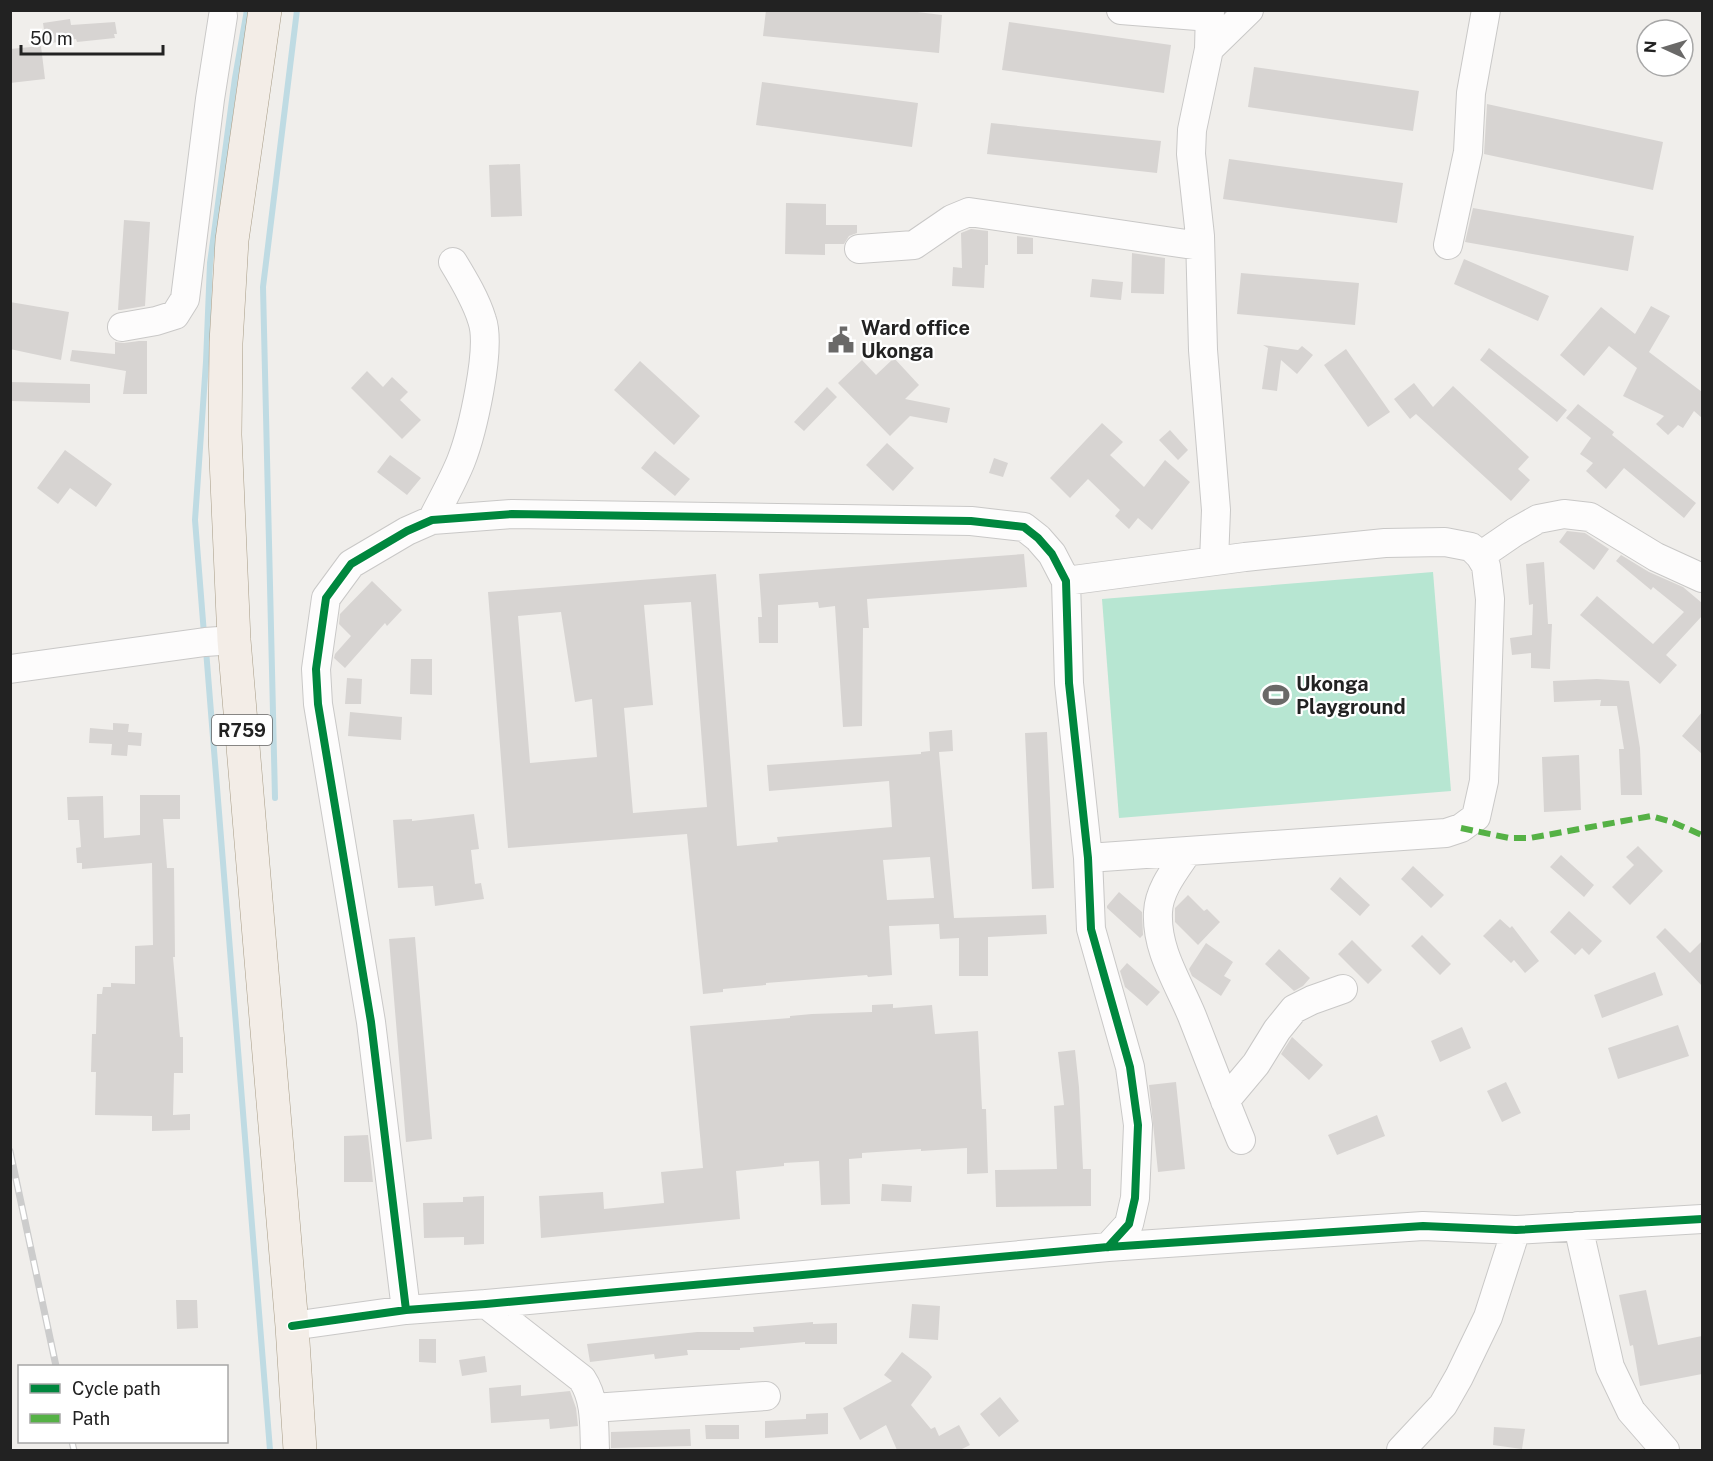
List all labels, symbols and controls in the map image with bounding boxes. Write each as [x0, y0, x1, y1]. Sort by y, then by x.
scale bar [21, 18, 164, 56]
north arrow [1635, 18, 1695, 78]
text: 50 m [30, 28, 73, 49]
text: N [1641, 40, 1660, 54]
place label: Ward office Ukonga [861, 316, 970, 363]
public building icon: Ward office Ukonga [826, 325, 856, 355]
place label: Ukonga Playground [1296, 672, 1406, 719]
sports icon: Ukonga Playground [1261, 680, 1291, 710]
road number: R759 [212, 715, 272, 745]
legend [18, 1365, 228, 1443]
text: Cycle path [72, 1378, 161, 1399]
text: Path [72, 1408, 110, 1429]

